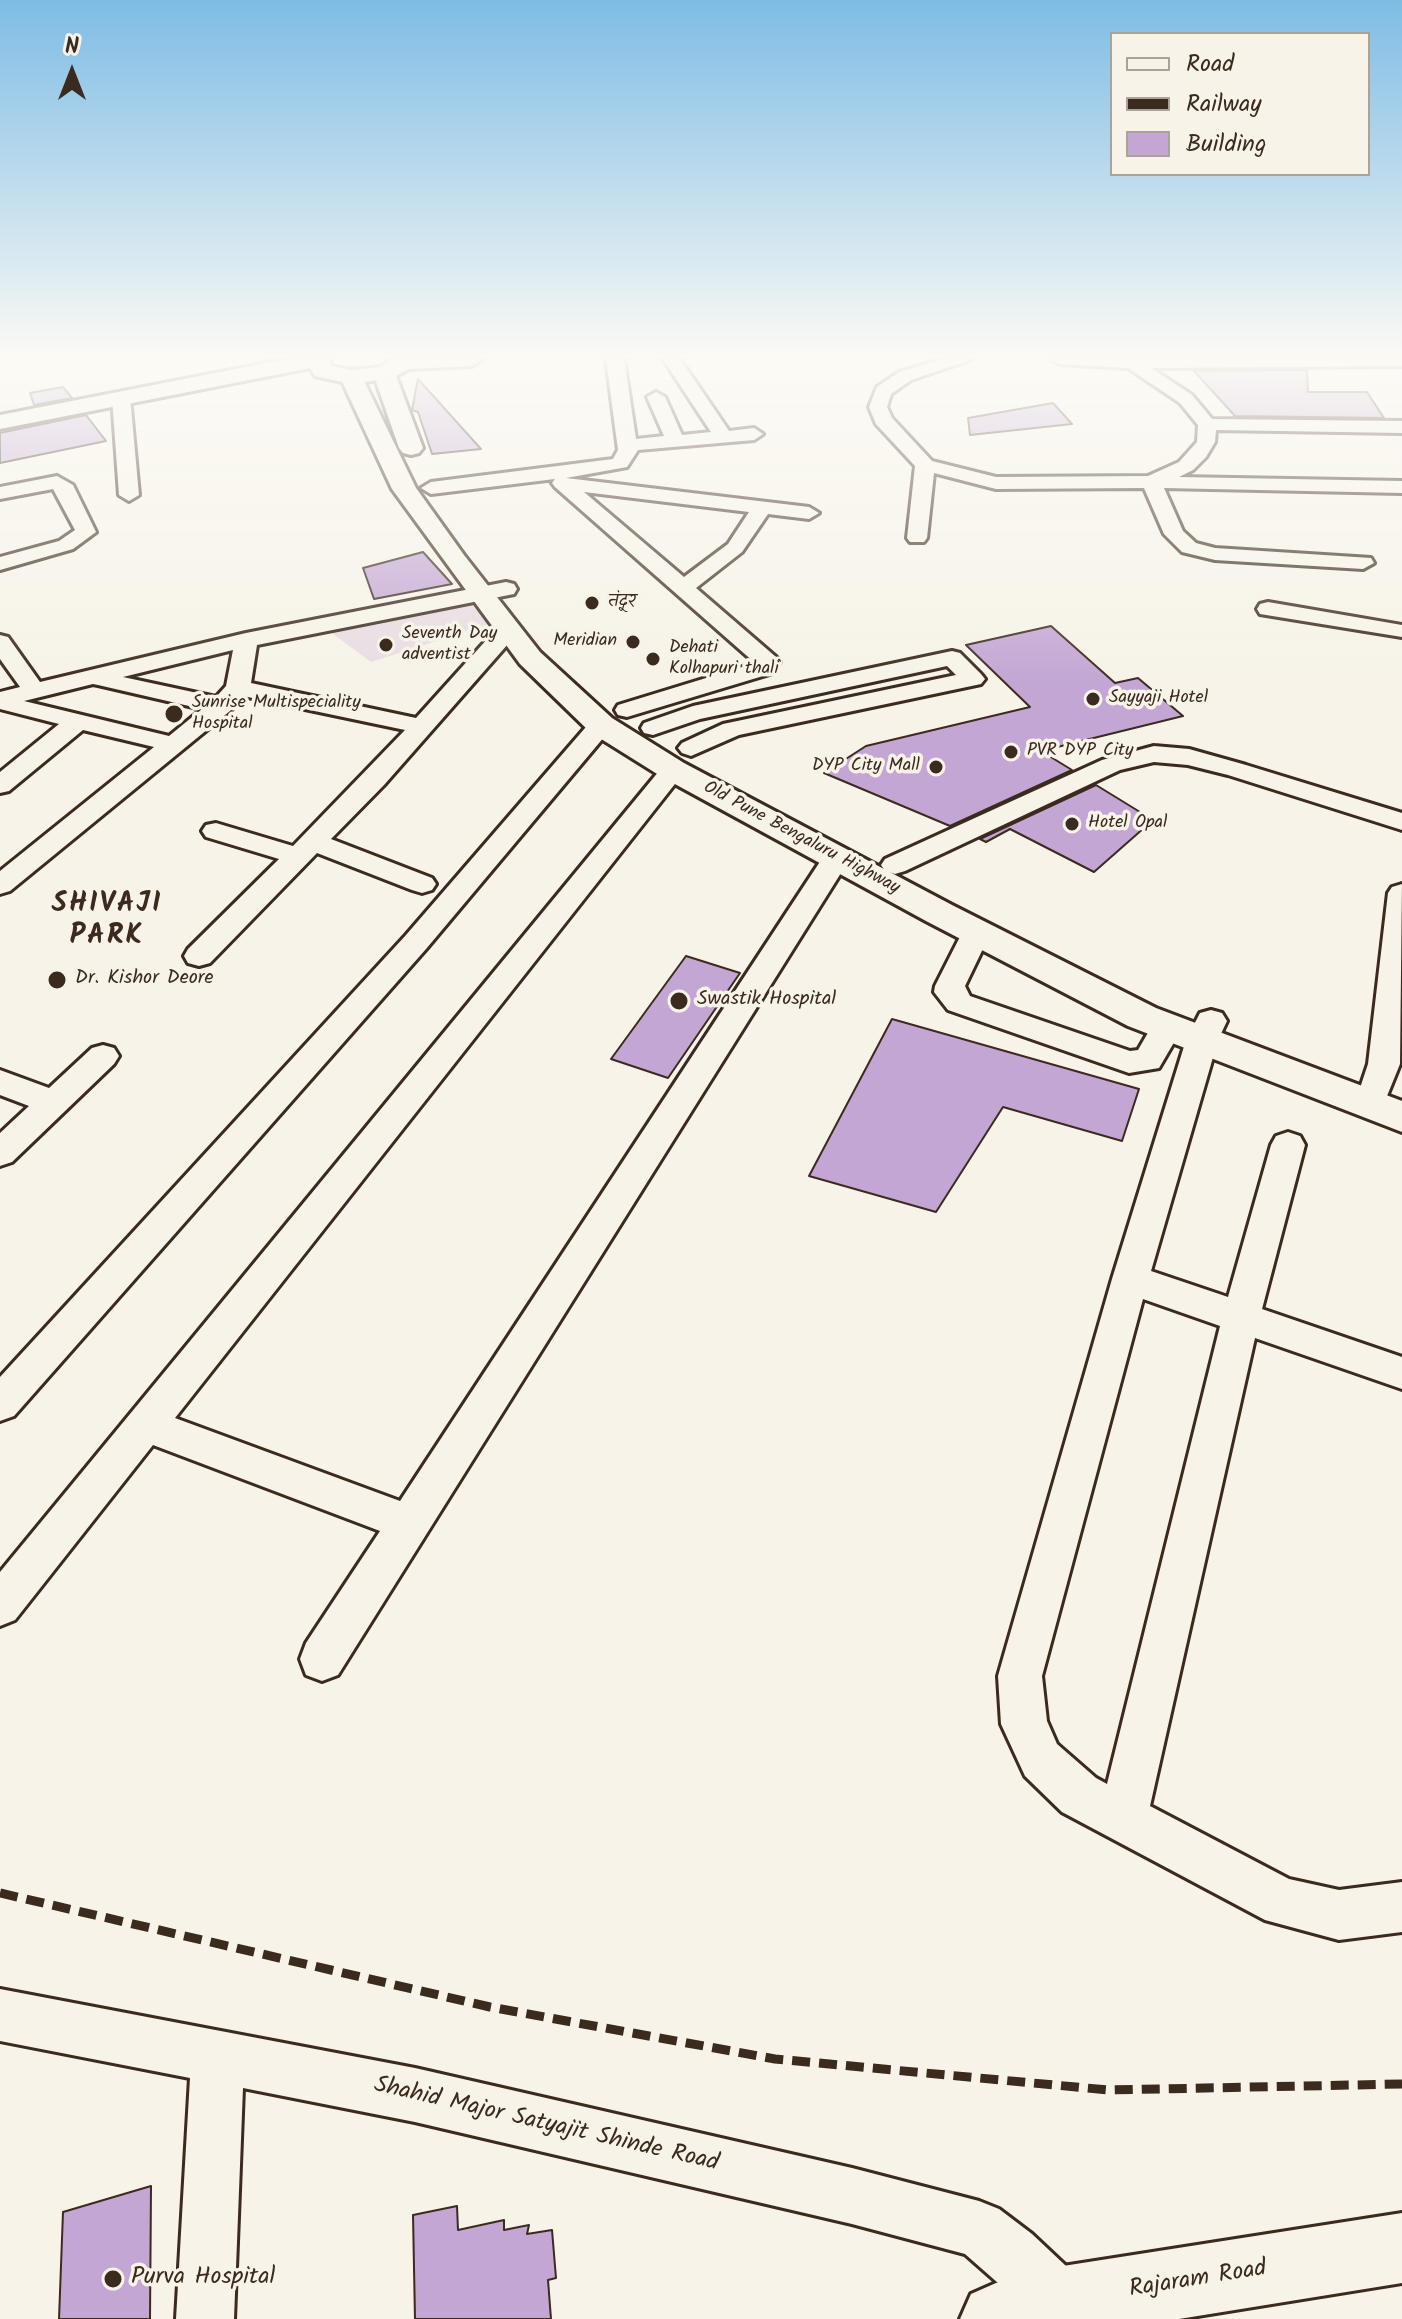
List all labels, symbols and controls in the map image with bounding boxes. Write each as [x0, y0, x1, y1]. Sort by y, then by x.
text: N [65, 30, 79, 65]
north arrow [32, 32, 112, 112]
legend [1110, 32, 1370, 176]
text: Road [1186, 45, 1234, 84]
text: Railway [1186, 85, 1262, 124]
text: Building [1186, 125, 1266, 164]
place label: तंदूर [608, 592, 636, 614]
marker: तंदूर [583, 594, 601, 612]
place label: Seventh Day adventist [402, 624, 497, 666]
place label: Meridian [553, 631, 617, 653]
marker: Meridian [624, 633, 642, 651]
marker: Seventh Day adventist [377, 636, 395, 654]
place label: Dehati Kolhapuri thali [669, 638, 779, 680]
marker: Dehati Kolhapuri thali [644, 650, 662, 668]
place label: Sayyaji Hotel [1109, 688, 1208, 710]
marker: Sayyaji Hotel [1084, 690, 1102, 708]
place label: Sunrise Multispeciality Hospital [192, 693, 361, 736]
marker: Sunrise Multispeciality Hospital [163, 703, 185, 725]
place label: PVR DYP City [1027, 741, 1134, 763]
marker: PVR DYP City [1002, 743, 1020, 761]
place label: DYP City Mall [812, 756, 920, 778]
marker: DYP City Mall [927, 758, 945, 776]
street label: Old Pune Bengaluru Highway [699, 778, 903, 900]
place label: Hotel Opal [1088, 813, 1167, 835]
marker: Hotel Opal [1063, 815, 1081, 833]
district label: SHIVAJI PARK [51, 889, 163, 955]
place label: Dr. Kishor Deore [75, 968, 213, 992]
marker: Dr. Kishor Deore [46, 969, 68, 991]
place label: Swastik Hospital [697, 989, 836, 1013]
marker: Swastik Hospital [668, 990, 690, 1012]
street label: Shahid Major Satyajit Shinde Road [371, 2072, 721, 2180]
street label: Rajaram Road [1127, 2256, 1269, 2306]
place label: Purva Hospital [131, 2265, 275, 2293]
marker: Purva Hospital [102, 2268, 124, 2290]

